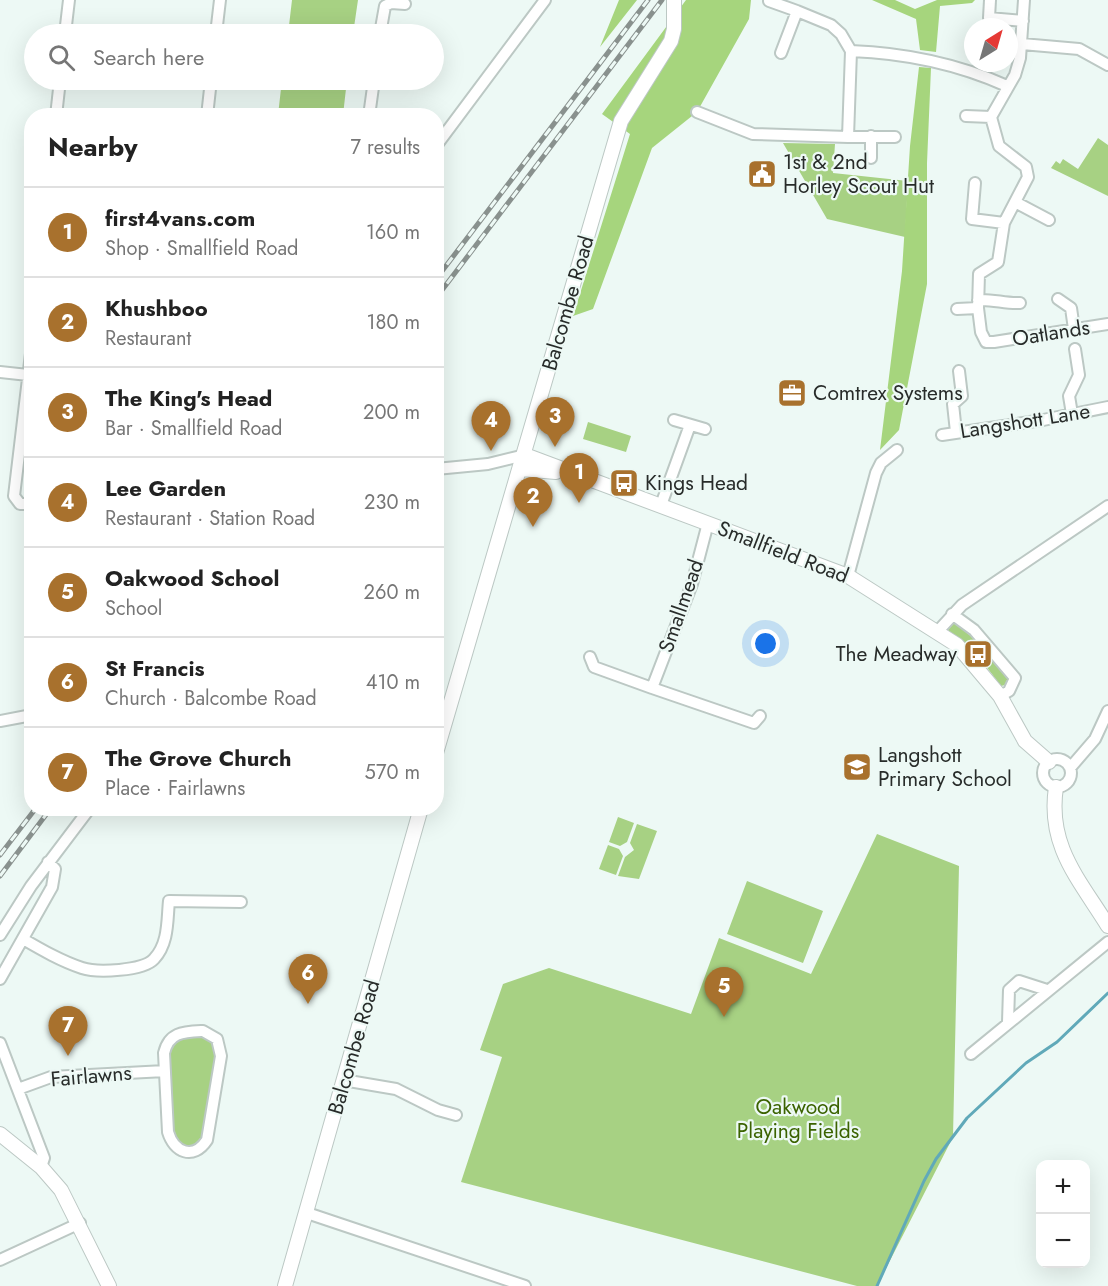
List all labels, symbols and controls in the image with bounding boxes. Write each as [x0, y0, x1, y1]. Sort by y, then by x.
north arrow [964, 18, 1018, 72]
search box [24, 24, 444, 90]
icon: search [45, 41, 78, 74]
text: Search here [93, 41, 204, 73]
text: Nearby [48, 128, 137, 166]
text: 7 results [351, 133, 420, 162]
place label: 1st & 2nd Horley Scout Hut [783, 147, 934, 201]
public building icon: 1st & 2nd Horley Scout Hut [746, 158, 778, 190]
text: first4vans.com [105, 202, 255, 234]
text: 1 [62, 218, 73, 247]
text: 160 m [366, 218, 420, 247]
street label: Balcombe Road [534, 232, 602, 374]
text: Shop · Smallfield Road [105, 234, 299, 263]
text: Khushboo [105, 292, 208, 324]
text: 2 [61, 308, 74, 337]
text: 180 m [366, 308, 420, 337]
street label: Oatlands [1010, 312, 1092, 354]
text: Restaurant [105, 324, 191, 353]
office icon: Comtrex Systems [776, 377, 808, 409]
place label: Comtrex Systems [813, 378, 963, 408]
text: The King's Head [105, 382, 272, 414]
street label: Langshott Lane [958, 396, 1092, 446]
text: 3 [61, 398, 74, 427]
text: 200 m [363, 398, 420, 427]
pin: 3 [536, 398, 574, 447]
pin: 4 [472, 402, 510, 451]
text: Bar · Smallfield Road [105, 414, 282, 443]
pin: 1 [560, 454, 598, 503]
bus stop icon: Kings Head [608, 467, 640, 499]
place label: Kings Head [645, 468, 748, 498]
text: Lee Garden [105, 472, 226, 504]
pin: 2 [514, 478, 552, 527]
text: 4 [61, 488, 74, 517]
text: 230 m [364, 488, 420, 517]
text: Restaurant · Station Road [105, 504, 315, 533]
street label: Smallfield Road [713, 513, 853, 591]
street label: Smallmead [651, 555, 711, 657]
text: Oakwood School [105, 562, 280, 594]
text: 5 [61, 578, 74, 607]
text: 260 m [364, 578, 420, 607]
text: School [105, 594, 162, 623]
your location [751, 629, 780, 658]
bus stop icon: The Meadway [962, 638, 994, 670]
place label: The Meadway [836, 639, 958, 669]
text: St Francis [105, 652, 205, 684]
text: 6 [61, 668, 74, 697]
text: 410 m [366, 668, 420, 697]
text: Church · Balcombe Road [105, 684, 317, 713]
place label: Langshott Primary School [878, 740, 1012, 794]
text: The Grove Church [105, 742, 292, 774]
school or university icon: Langshott Primary School [841, 751, 873, 783]
text: 7 [61, 758, 74, 787]
text: 570 m [365, 758, 420, 787]
text: Place · Fairlawns [105, 774, 245, 803]
pin: 6 [288, 954, 328, 1004]
pin: 5 [704, 968, 744, 1017]
street label: Balcombe Road [320, 976, 388, 1118]
pin: 7 [48, 1006, 88, 1056]
street label: Fairlawns [49, 1058, 133, 1094]
park label: Oakwood Playing Fields [737, 1092, 859, 1146]
map controls [1036, 1160, 1090, 1268]
button: + [1036, 1160, 1090, 1214]
button: − [1036, 1214, 1090, 1268]

